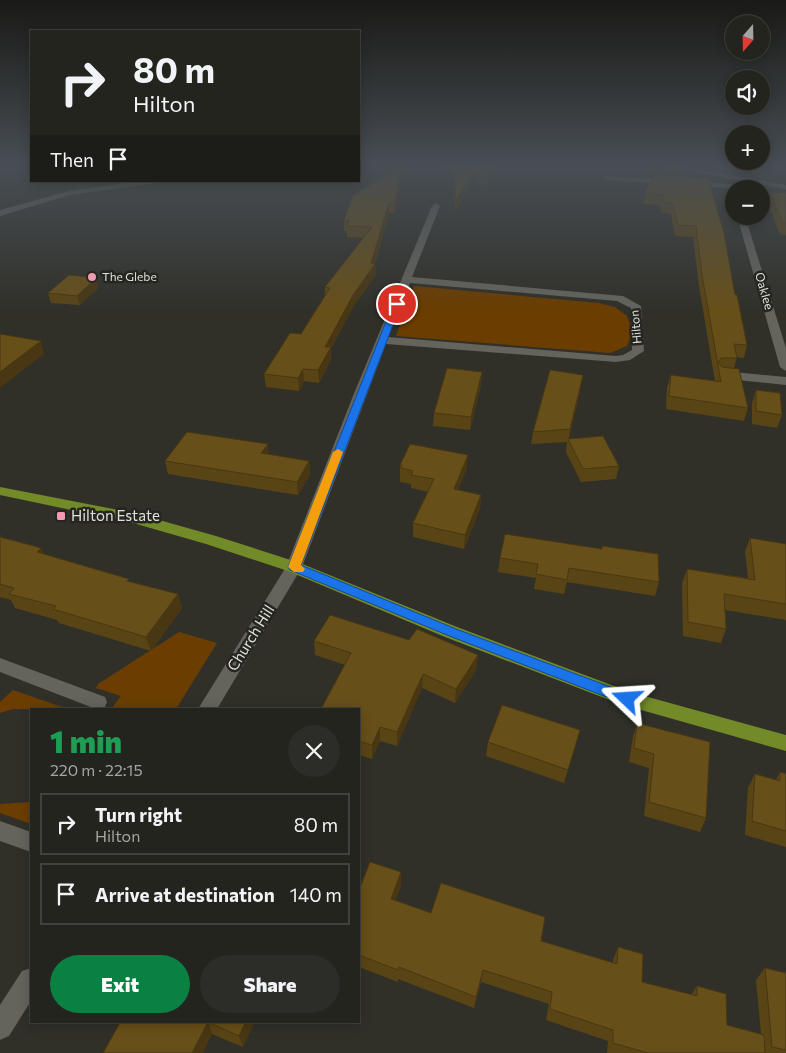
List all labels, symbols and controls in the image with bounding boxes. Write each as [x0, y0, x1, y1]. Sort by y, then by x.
north arrow [725, 15, 770, 60]
map controls [725, 15, 770, 225]
text: 80 m [133, 47, 215, 90]
icon: right [50, 50, 115, 115]
button: sound [725, 70, 770, 115]
text: Hilton [133, 90, 195, 117]
button: + [725, 125, 770, 170]
icon: arrive [104, 145, 132, 173]
text: Then [50, 148, 94, 171]
button: − [725, 180, 770, 225]
place label: The Glebe [102, 269, 157, 283]
street label: Oaklee [753, 270, 777, 311]
marker: The Glebe [86, 271, 98, 283]
pin [376, 283, 418, 325]
icon: arrive [383, 290, 411, 318]
street label: Hilton [627, 310, 643, 345]
place label: Hilton Estate [71, 506, 160, 524]
marker: Hilton Estate [55, 510, 67, 522]
street label: Church Hill [223, 601, 278, 674]
position arrow [600, 672, 652, 724]
text: 1 min [50, 722, 122, 759]
button: close [288, 725, 340, 777]
text: 220 m · 22:15 [50, 760, 143, 779]
text: Turn right [95, 803, 182, 826]
icon: right [52, 810, 80, 838]
text: 80 m [294, 813, 338, 836]
text: Hilton [95, 826, 140, 845]
icon: arrive [52, 880, 80, 908]
text: Arrive at destination [95, 883, 275, 906]
text: 140 m [290, 883, 342, 906]
button: Exit [50, 955, 190, 1013]
button: Share [200, 955, 340, 1013]

